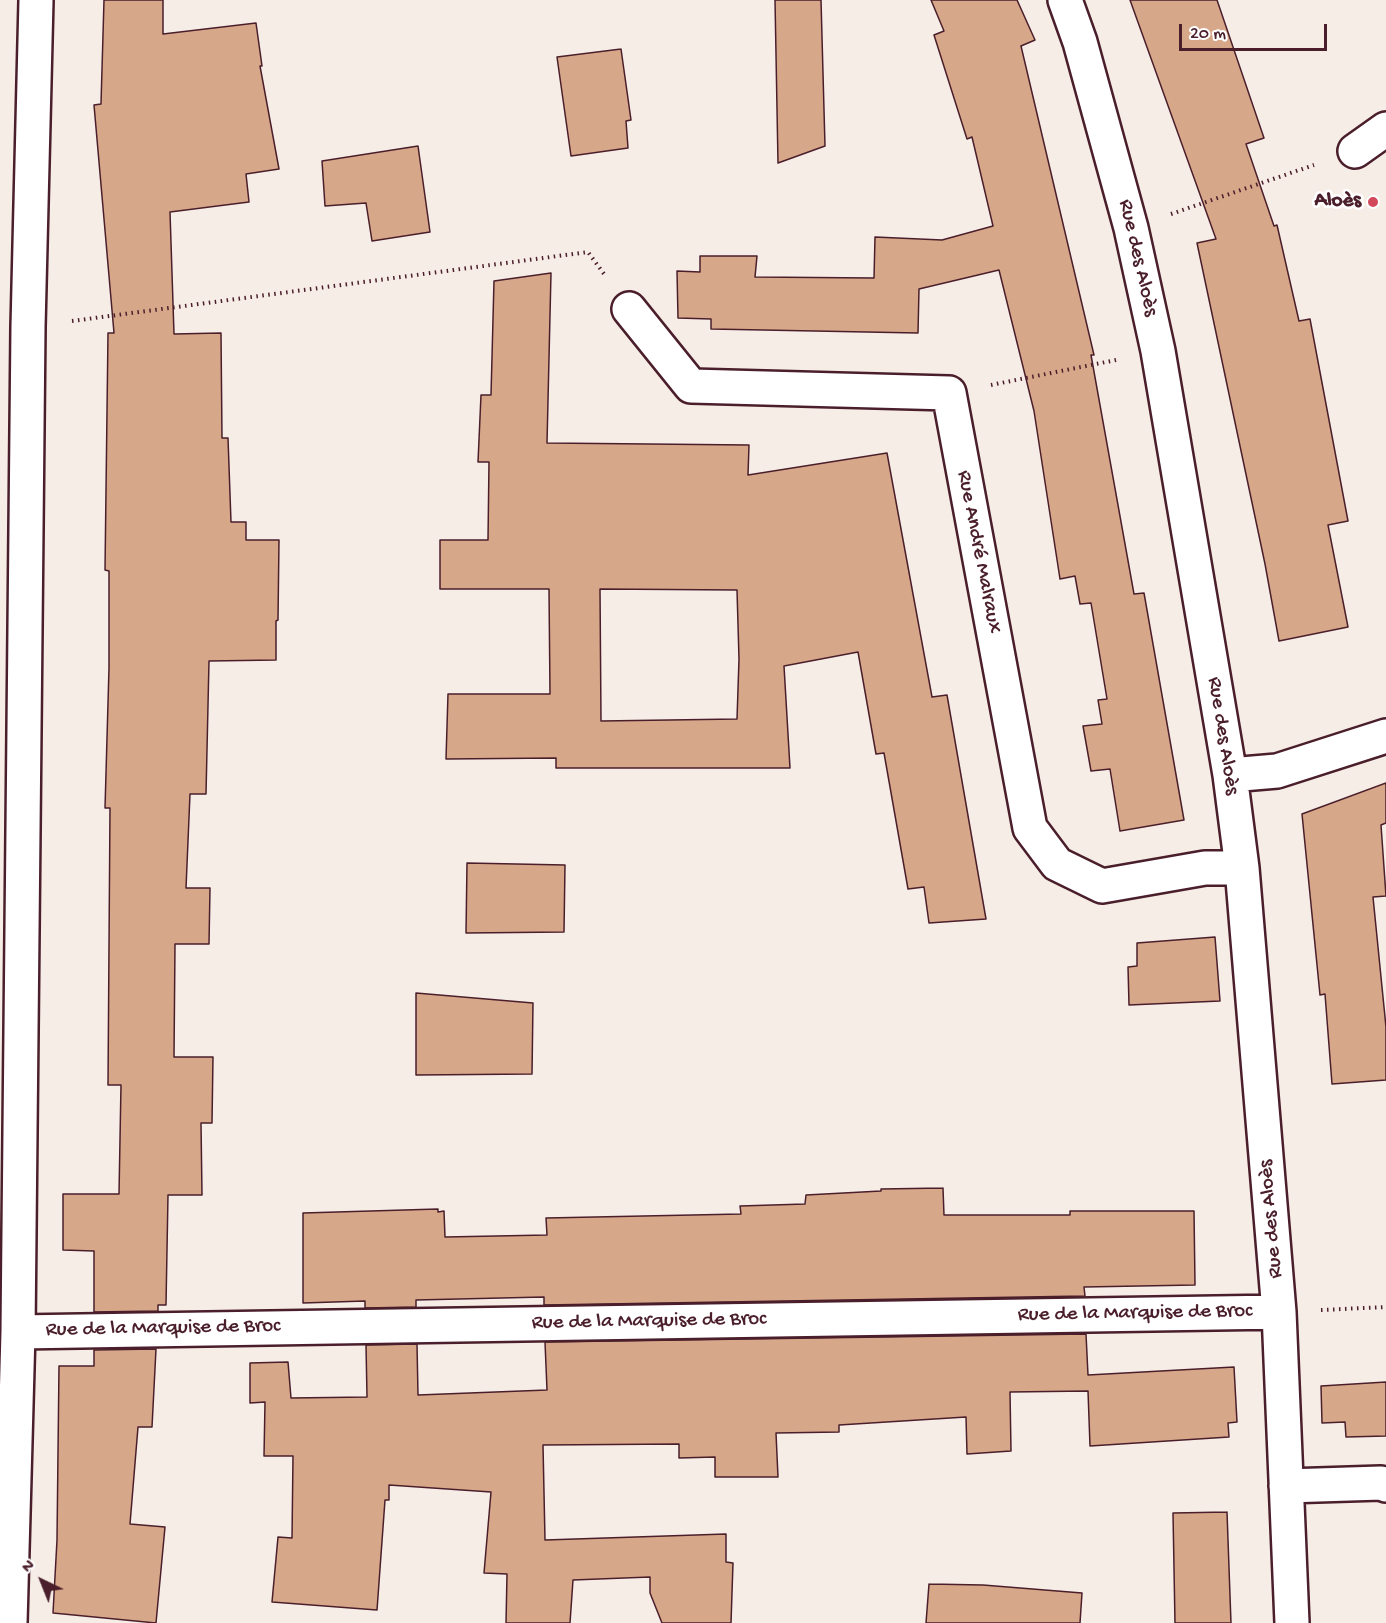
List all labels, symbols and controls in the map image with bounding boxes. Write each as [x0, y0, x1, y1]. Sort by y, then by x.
scale bar [1182, 12, 1330, 50]
text: 20 m [1190, 24, 1226, 45]
place label: Aloès [1315, 189, 1361, 215]
marker: Aloès [1366, 195, 1380, 209]
street label: Rue des Aloès [1111, 197, 1163, 319]
street label: Rue André Malraux [950, 468, 1006, 636]
street label: Rue des Aloès [1200, 675, 1244, 797]
street label: Rue des Aloès [1254, 1159, 1290, 1279]
street label: Rue de la Marquise de Broc [1018, 1299, 1252, 1329]
street label: Rue de la Marquise de Broc [532, 1307, 766, 1337]
street label: Rue de la Marquise de Broc [46, 1314, 280, 1344]
north arrow [12, 1551, 72, 1611]
text: N [19, 1557, 40, 1578]

